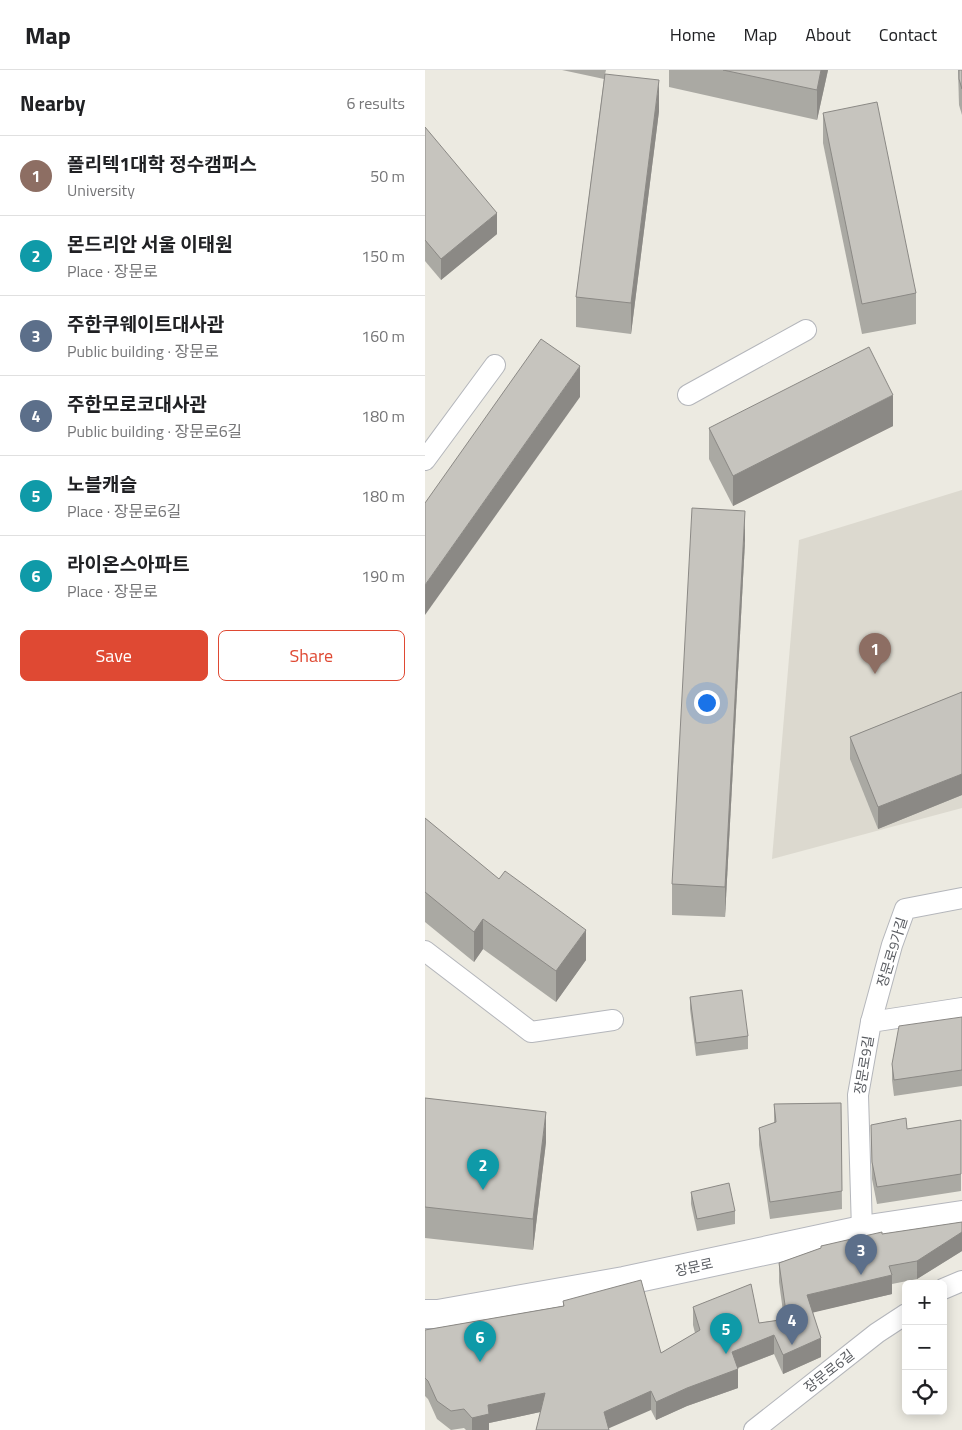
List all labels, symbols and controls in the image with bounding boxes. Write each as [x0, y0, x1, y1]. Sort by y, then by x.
text: Map [25, 17, 71, 53]
text: Home [670, 21, 716, 48]
text: Map [744, 21, 777, 48]
text: About [805, 21, 851, 48]
text: Contact [879, 21, 937, 48]
text: Nearby [20, 87, 85, 119]
text: 6 results [346, 91, 405, 115]
text: 폴리텍1대학 정수캠퍼스 [67, 149, 257, 178]
text: 1 [32, 164, 40, 188]
text: 50 m [370, 164, 405, 188]
text: University [67, 178, 135, 202]
text: 몬드리안 서울 이태원 [67, 229, 233, 258]
text: 2 [32, 244, 40, 268]
text: 150 m [361, 244, 405, 268]
text: Place · 장문로 [67, 259, 158, 283]
text: 주한쿠웨이트대사관 [67, 309, 224, 338]
text: 3 [32, 324, 40, 348]
text: 160 m [361, 324, 405, 348]
text: Public building · 장문로 [67, 339, 219, 363]
text: 주한모로코대사관 [67, 389, 207, 418]
text: 4 [32, 404, 40, 428]
text: 180 m [361, 404, 405, 428]
text: Public building · 장문로6길 [67, 419, 242, 443]
text: 노블캐슬 [67, 469, 137, 498]
text: 5 [32, 484, 40, 508]
text: 180 m [361, 484, 405, 508]
text: Place · 장문로6길 [67, 499, 182, 523]
text: 라이온스아파트 [67, 549, 189, 578]
text: 6 [32, 564, 40, 588]
text: 190 m [361, 564, 405, 588]
text: Place · 장문로 [67, 579, 158, 603]
button: Save [20, 630, 208, 681]
button: Share [218, 630, 405, 681]
pin: 1 [859, 633, 891, 674]
your location [694, 690, 720, 716]
street label: 장문로9가길 [871, 914, 912, 989]
street label: 장문로9길 [848, 1034, 879, 1096]
pin: 2 [467, 1149, 499, 1190]
pin: 3 [845, 1234, 877, 1275]
street label: 장문로 [673, 1252, 715, 1281]
map controls [902, 1280, 947, 1415]
button: + [902, 1280, 947, 1325]
pin: 4 [776, 1304, 808, 1345]
pin: 5 [710, 1313, 742, 1354]
pin: 6 [464, 1321, 496, 1362]
button: − [902, 1325, 947, 1370]
street label: 장문로6길 [799, 1344, 859, 1397]
button: locate [902, 1370, 947, 1415]

